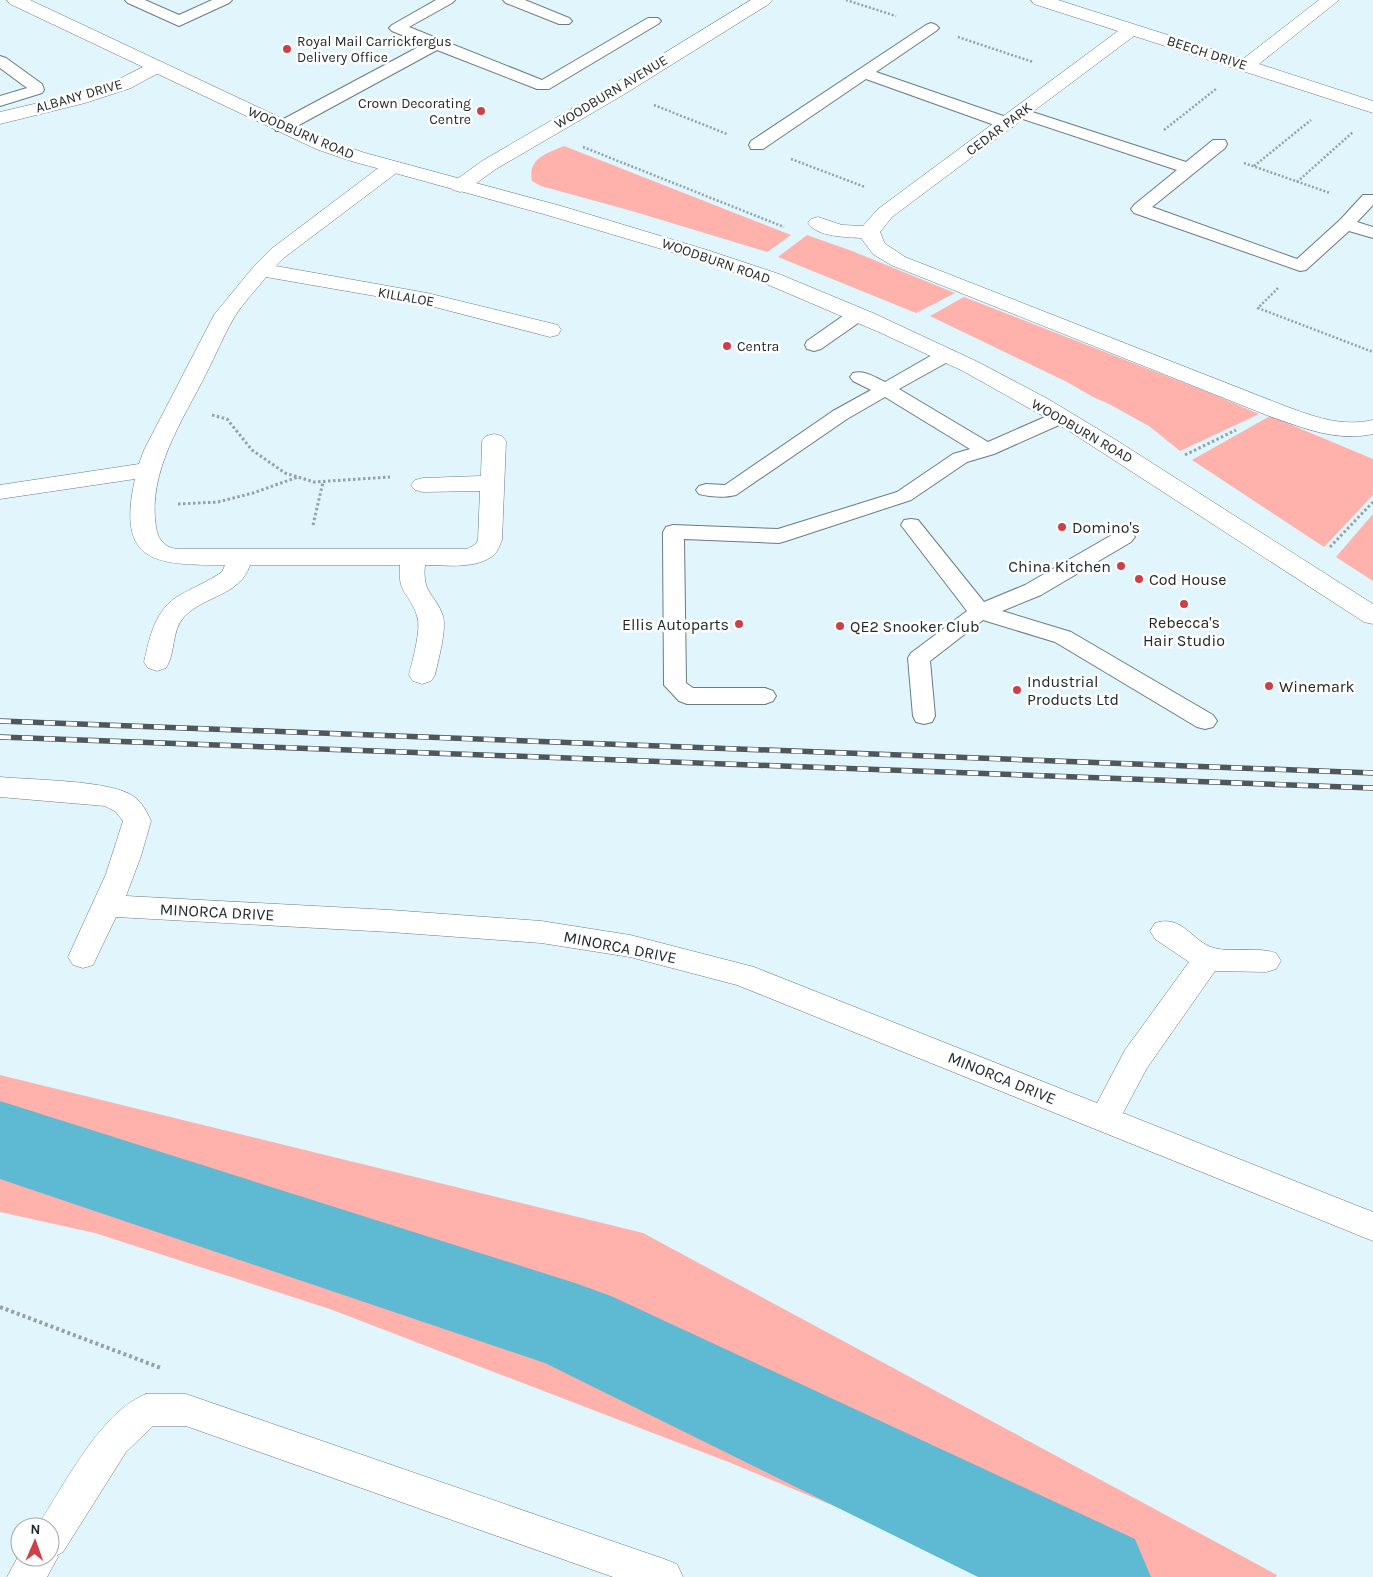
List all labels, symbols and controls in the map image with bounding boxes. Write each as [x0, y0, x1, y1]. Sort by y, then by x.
street label: BEECH DRIVE [1165, 32, 1249, 74]
place label: Royal Mail Carrickfergus Delivery Office [297, 33, 452, 66]
marker: Royal Mail Carrickfergus Delivery Office [281, 43, 293, 55]
street label: WOODBURN AVENUE [551, 51, 671, 133]
street label: ALBANY DRIVE [34, 76, 124, 116]
place label: Crown Decorating Centre [358, 95, 471, 128]
street label: CEDAR PARK [963, 98, 1036, 159]
street label: WOODBURN ROAD [245, 103, 357, 163]
marker: Crown Decorating Centre [475, 105, 487, 117]
street label: WOODBURN ROAD [659, 234, 773, 288]
street label: KILLALOE [376, 284, 436, 310]
place label: Centra [737, 338, 779, 355]
marker: Centra [721, 340, 733, 352]
street label: WOODBURN ROAD [1028, 395, 1136, 467]
place label: Domino's [1072, 518, 1140, 537]
marker: Domino's [1056, 521, 1068, 533]
place label: China Kitchen [1008, 557, 1111, 576]
marker: China Kitchen [1115, 560, 1127, 572]
place label: Cod House [1149, 570, 1227, 589]
marker: Cod House [1133, 573, 1145, 585]
marker: Rebecca's Hair Studio [1178, 598, 1190, 610]
place label: Rebecca's Hair Studio [1143, 613, 1225, 650]
place label: Ellis Autoparts [622, 615, 729, 634]
place label: QE2 Snooker Club [850, 617, 980, 636]
marker: Ellis Autoparts [733, 618, 745, 630]
marker: QE2 Snooker Club [834, 620, 846, 632]
place label: Industrial Products Ltd [1027, 672, 1119, 709]
place label: Winemark [1279, 677, 1355, 696]
marker: Winemark [1263, 680, 1275, 692]
marker: Industrial Products Ltd [1011, 684, 1023, 696]
street label: MINORCA DRIVE [159, 900, 275, 924]
street label: MINORCA DRIVE [562, 927, 678, 967]
street label: MINORCA DRIVE [945, 1048, 1059, 1108]
north arrow [10, 1517, 60, 1567]
text: N [30, 1521, 41, 1538]

